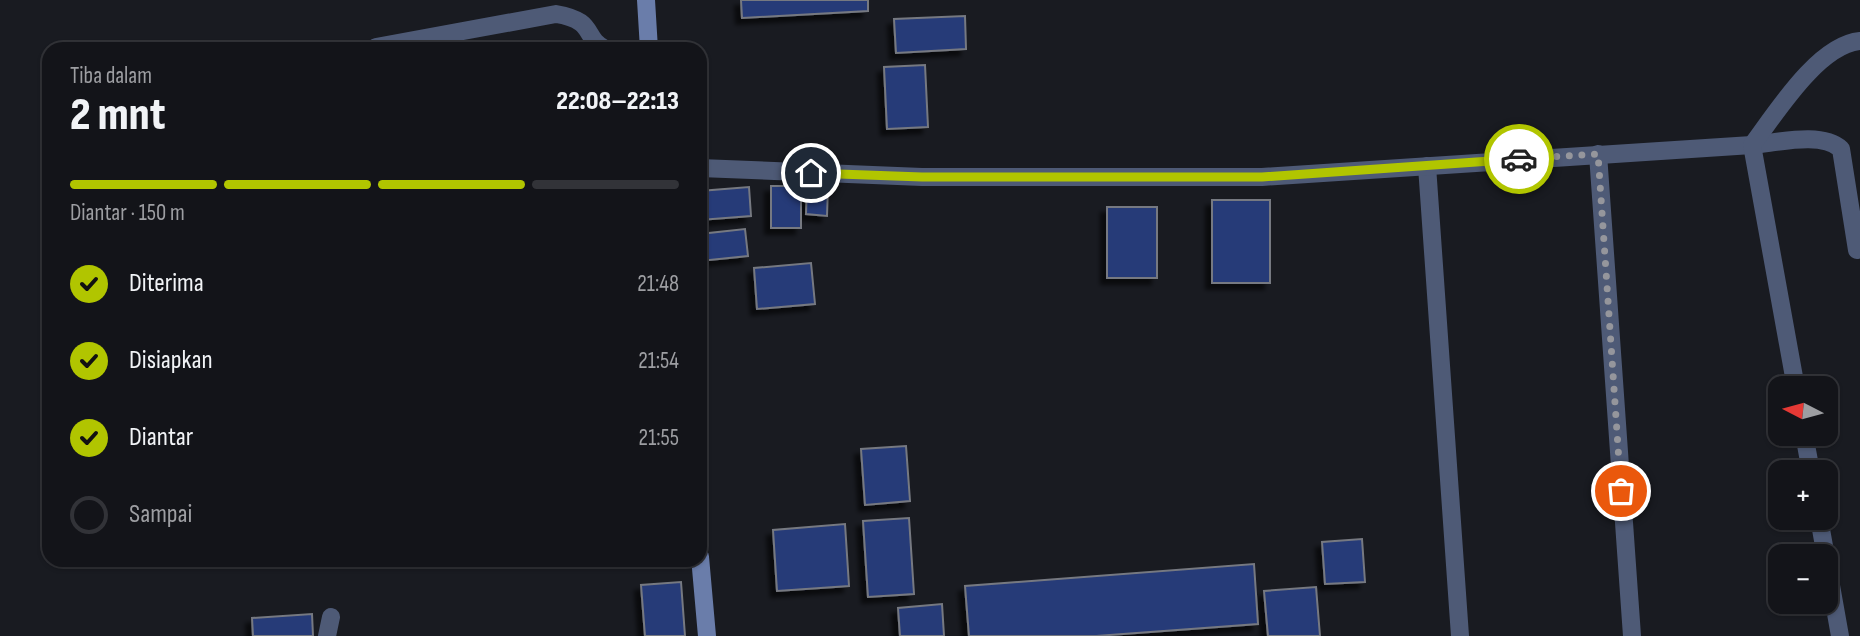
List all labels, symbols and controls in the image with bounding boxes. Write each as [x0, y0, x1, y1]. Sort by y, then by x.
text: Tiba dalam [70, 62, 152, 90]
text: 22:08–22:13 [556, 86, 679, 117]
text: 2 mnt [70, 88, 165, 143]
courier [1484, 124, 1554, 194]
icon: car [1500, 140, 1538, 178]
pin [781, 143, 841, 203]
icon: home [792, 154, 830, 192]
text: Diantar · 150 m [70, 199, 185, 227]
icon: check [70, 265, 108, 303]
text: Diterima [129, 268, 204, 299]
text: 21:48 [637, 270, 679, 298]
icon: check [70, 342, 108, 380]
text: Disiapkan [129, 345, 213, 376]
text: 21:54 [638, 347, 679, 375]
north arrow [1768, 376, 1838, 446]
map controls [1768, 376, 1838, 614]
icon: check [70, 419, 108, 457]
text: Diantar [129, 422, 193, 453]
text: 21:55 [639, 424, 679, 452]
button: + [1768, 460, 1838, 530]
pin [1591, 461, 1651, 521]
icon: bag [1602, 472, 1640, 510]
text: Sampai [129, 499, 192, 530]
button: − [1768, 544, 1838, 614]

